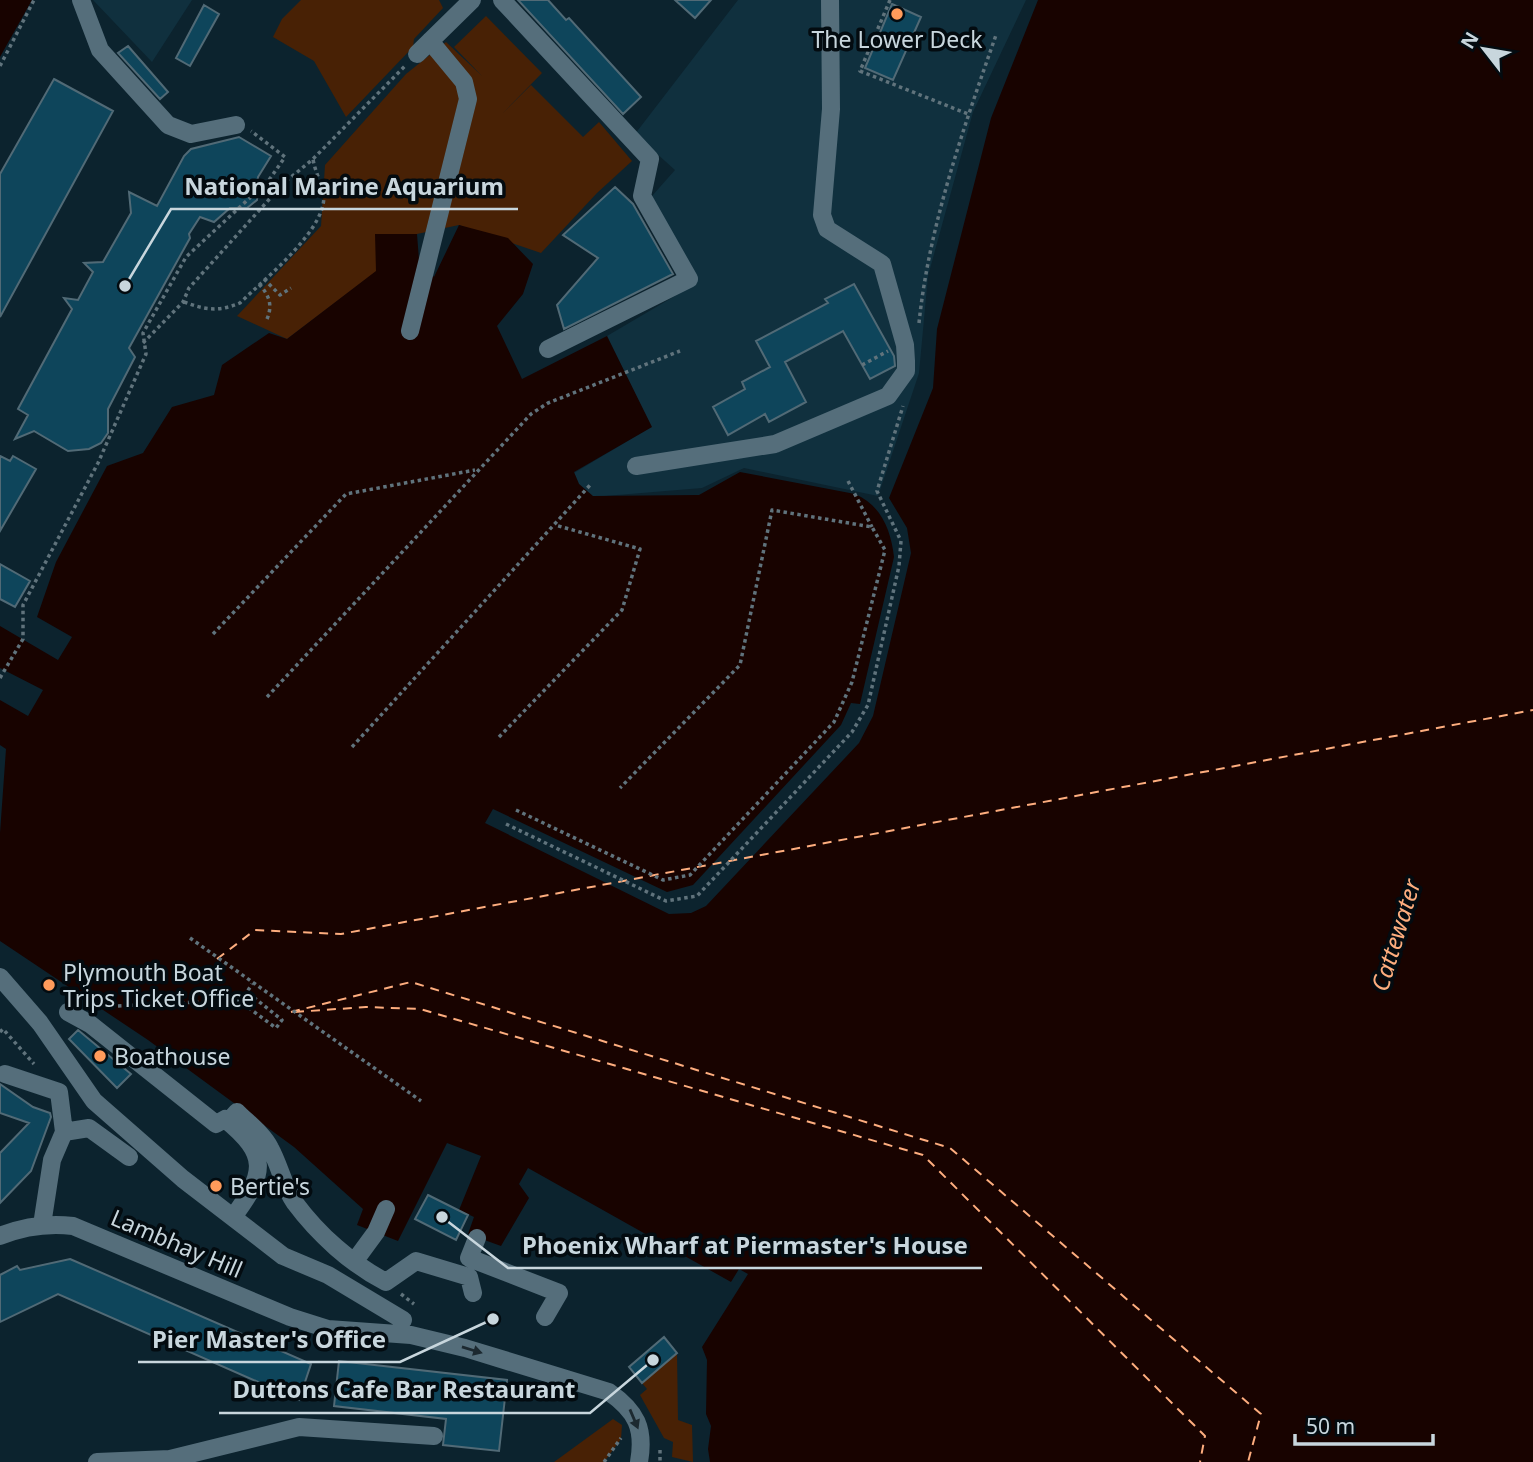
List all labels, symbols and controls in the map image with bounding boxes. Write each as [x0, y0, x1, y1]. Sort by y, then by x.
marker: The Lower Deck [889, 6, 905, 22]
north arrow [1449, 14, 1519, 84]
place label: The Lower Deck [811, 23, 983, 55]
text: N [1454, 27, 1485, 54]
callout: National Marine Aquarium [171, 164, 518, 209]
text: National Marine Aquarium [184, 169, 504, 202]
water label: Cattewater [1362, 874, 1428, 995]
place label: Plymouth Boat Trips Ticket Office [63, 956, 254, 1014]
marker: Plymouth Boat Trips Ticket Office [41, 977, 57, 993]
place label: Boathouse [114, 1040, 230, 1072]
marker: Boathouse [92, 1048, 108, 1064]
place label: Bertie's [230, 1170, 310, 1202]
marker: Bertie's [208, 1178, 224, 1194]
street label: Lambhay Hill [106, 1201, 248, 1285]
callout: Phoenix Wharf at Piermaster's House [508, 1223, 982, 1268]
text: Phoenix Wharf at Piermaster's House [522, 1228, 968, 1261]
callout: Pier Master's Office [138, 1317, 400, 1362]
text: Pier Master's Office [152, 1322, 386, 1355]
one-way arrow [462, 1346, 483, 1356]
callout: Duttons Cafe Bar Restaurant [219, 1368, 590, 1413]
text: Duttons Cafe Bar Restaurant [233, 1372, 575, 1405]
scale bar [1295, 1402, 1433, 1446]
one-way arrow [629, 1409, 640, 1430]
text: 50 m [1306, 1412, 1355, 1440]

